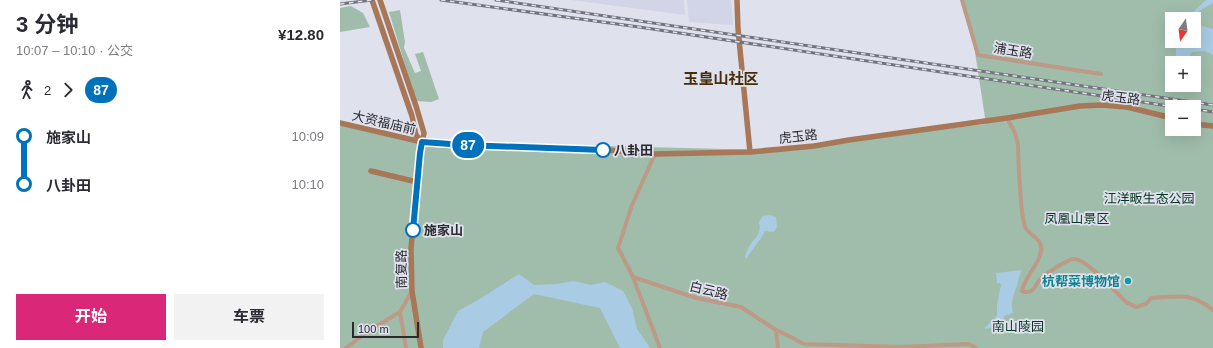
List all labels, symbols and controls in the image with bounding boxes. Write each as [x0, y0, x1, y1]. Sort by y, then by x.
text: 3 分钟 [16, 12, 78, 37]
north arrow [1165, 12, 1201, 48]
map controls [1165, 12, 1201, 136]
text: ¥12.80 [278, 26, 324, 43]
street label: 浦玉路 [992, 40, 1033, 61]
text: 10:07 – 10:10 · 公交 [16, 43, 133, 58]
button: + [1165, 56, 1201, 92]
district label: 玉皇山社区 [683, 70, 759, 87]
icon: walk [16, 79, 38, 101]
icon: forward [57, 79, 79, 101]
text: 87 [93, 82, 109, 98]
text: 2 [44, 83, 51, 98]
street label: 虎玉路 [1101, 88, 1141, 107]
button: − [1165, 100, 1201, 136]
street label: 大资福庙前 [351, 108, 417, 137]
street label: 虎玉路 [778, 127, 818, 146]
text: 施家山 [46, 129, 91, 146]
text: 10:09 [291, 129, 324, 144]
line badge: 87 [450, 132, 486, 158]
text: 87 [460, 137, 476, 153]
marker: 八卦田 [595, 142, 611, 158]
place label: 八卦田 [614, 143, 653, 158]
text: 八卦田 [46, 177, 91, 194]
text: 10:10 [291, 177, 324, 192]
park label: 江洋畈生态公园 [1103, 191, 1195, 206]
park label: 凤凰山景区 [1044, 211, 1110, 226]
marker: 施家山 [405, 222, 421, 238]
place label: 施家山 [424, 223, 463, 238]
street label: 南复路 [394, 249, 409, 289]
place label: 杭帮菜博物馆 [1042, 274, 1120, 289]
marker: 杭帮菜博物馆 [1123, 276, 1133, 286]
street label: 白云路 [688, 278, 730, 302]
button: 开始 [16, 294, 166, 340]
button: 车票 [174, 294, 324, 340]
park label: 南山陵园 [992, 319, 1044, 334]
scale bar [352, 320, 419, 339]
text: 100 m [358, 323, 389, 335]

